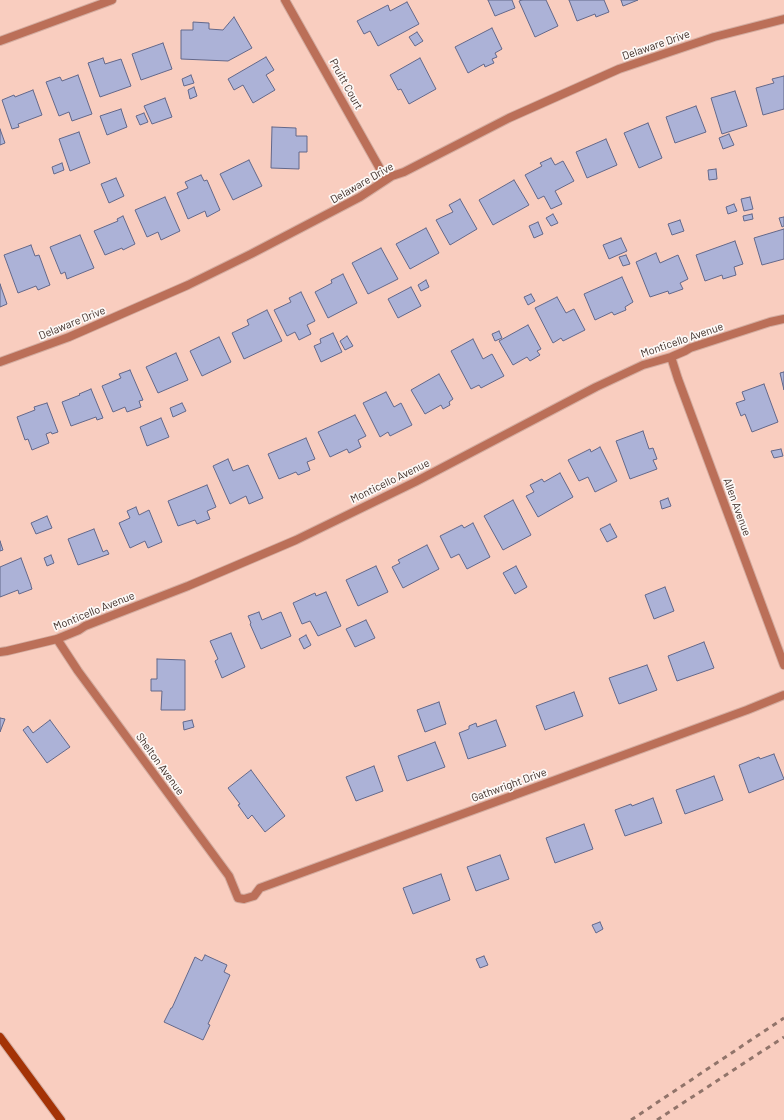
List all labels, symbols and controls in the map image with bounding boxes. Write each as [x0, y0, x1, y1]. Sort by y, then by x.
street label: Delaware Drive [620, 27, 692, 63]
street label: Pruitt Court [327, 56, 365, 112]
street label: Delaware Drive [328, 160, 396, 206]
street label: Delaware Drive [37, 304, 107, 342]
street label: Monticello Avenue [639, 320, 725, 360]
street label: Monticello Avenue [348, 456, 432, 506]
street label: Allen Avenue [720, 476, 754, 538]
street label: Monticello Avenue [51, 589, 137, 633]
street label: Shelton Avenue [133, 730, 187, 798]
street label: Gathwright Drive [469, 765, 549, 805]

